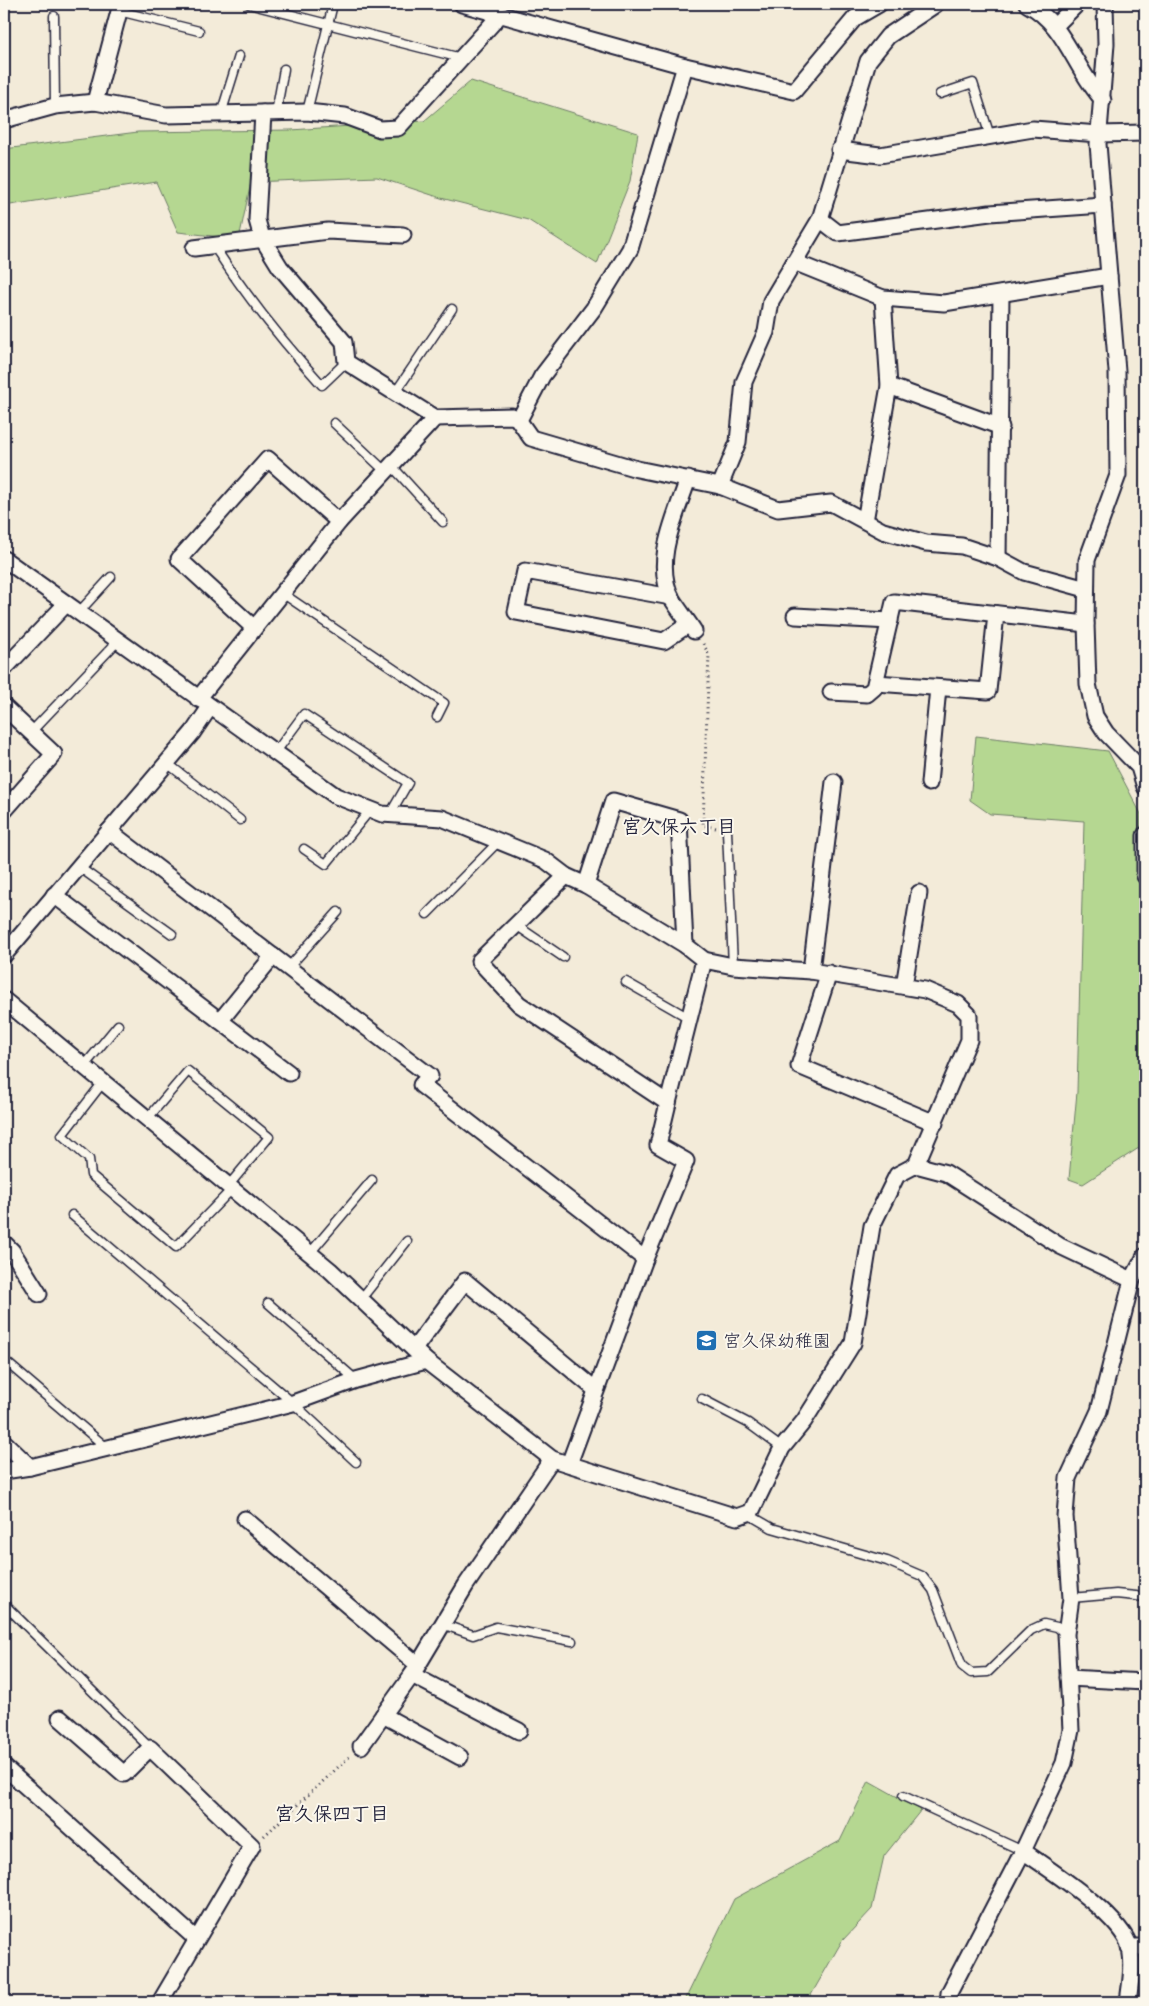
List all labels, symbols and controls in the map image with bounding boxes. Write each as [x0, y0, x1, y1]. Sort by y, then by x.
district label: 宮久保六丁目 [622, 814, 736, 839]
school or university icon: 宮久保幼稚園 [695, 1329, 719, 1353]
place label: 宮久保幼稚園 [723, 1329, 831, 1353]
district label: 宮久保四丁目 [275, 1801, 389, 1826]

